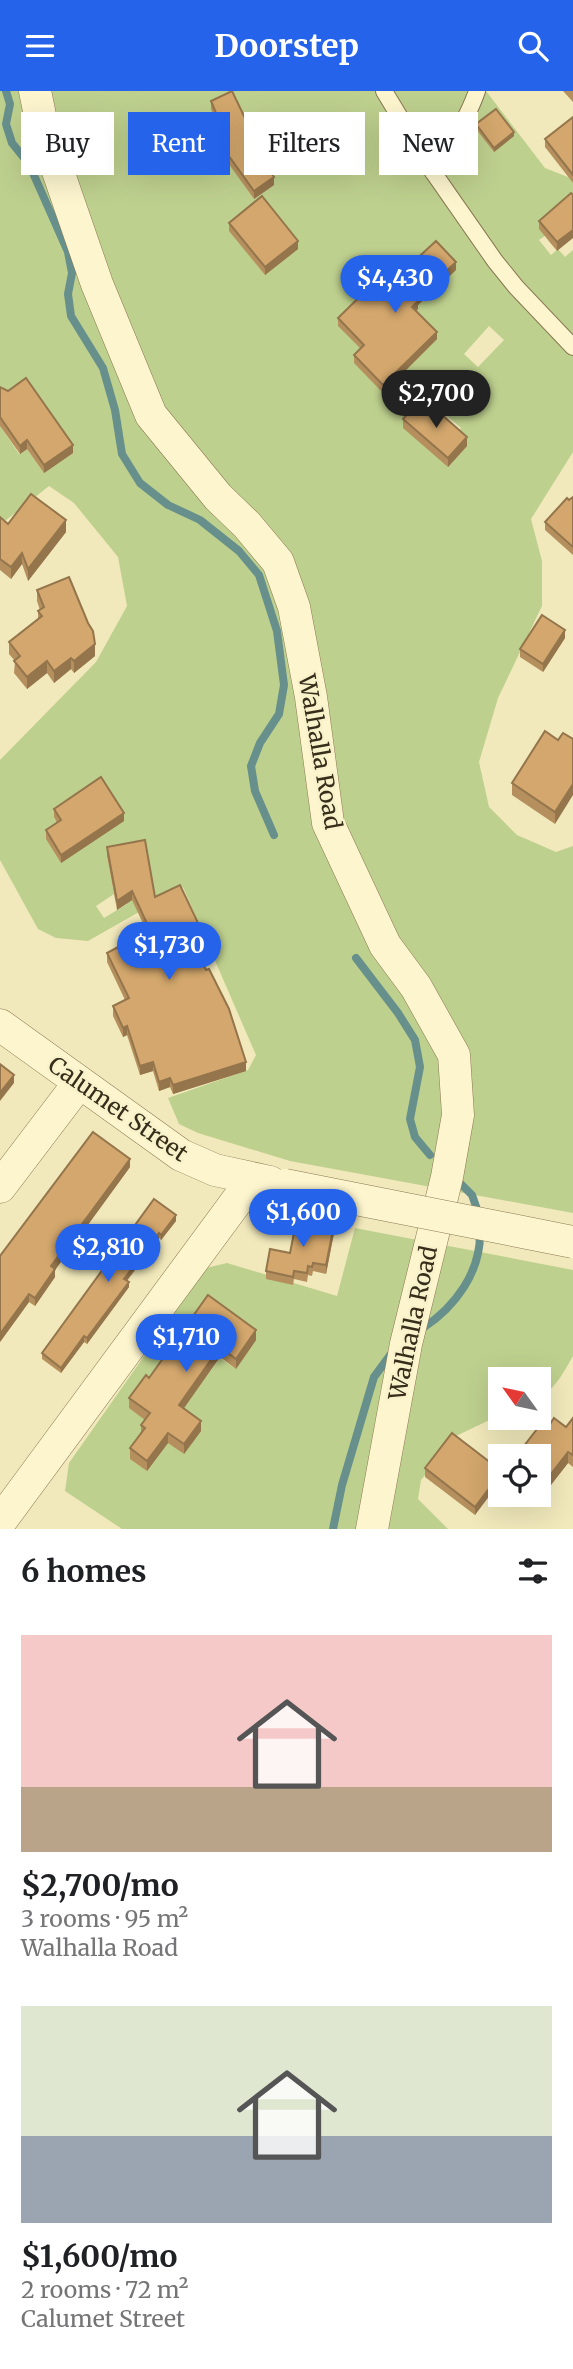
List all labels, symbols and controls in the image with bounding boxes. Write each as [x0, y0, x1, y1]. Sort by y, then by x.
text: Doorstep [214, 26, 359, 66]
icon: menu [21, 27, 59, 65]
icon: search [514, 27, 552, 65]
chip: Buy [21, 112, 114, 175]
chip: Rent [128, 112, 230, 175]
chip: Filters [244, 112, 365, 175]
chip: New [379, 112, 478, 175]
pin: $4,430 [338, 255, 452, 315]
text: $4,430 [356, 263, 434, 292]
pin: $2,700 [379, 371, 493, 430]
text: $2,700 [398, 378, 474, 407]
street label: Walhalla Road [292, 671, 348, 832]
pin: $1,730 [112, 923, 226, 982]
text: $1,730 [133, 930, 205, 959]
street label: Calumet Street [43, 1050, 194, 1167]
pin: $1,600 [246, 1189, 360, 1249]
text: $1,600 [265, 1197, 341, 1226]
pin: $2,810 [51, 1225, 165, 1284]
text: $2,810 [71, 1232, 145, 1261]
street label: Walhalla Road [382, 1243, 443, 1404]
pin: $1,710 [129, 1315, 243, 1374]
text: $1,710 [152, 1322, 220, 1351]
north arrow [488, 1367, 551, 1430]
map controls [488, 1367, 551, 1507]
button: locate [488, 1444, 551, 1507]
text: 6 homes [21, 1552, 146, 1590]
icon: filters [514, 1552, 552, 1590]
icon: home [224, 1681, 350, 1807]
text: $2,700/mo [21, 1866, 179, 1904]
text: 3 rooms · 95 m² [21, 1904, 188, 1933]
text: Walhalla Road [21, 1933, 178, 1962]
icon: home [224, 2052, 350, 2178]
text: $1,600/mo [21, 2237, 177, 2275]
text: 2 rooms · 72 m² [21, 2275, 188, 2304]
text: Calumet Street [21, 2304, 185, 2333]

